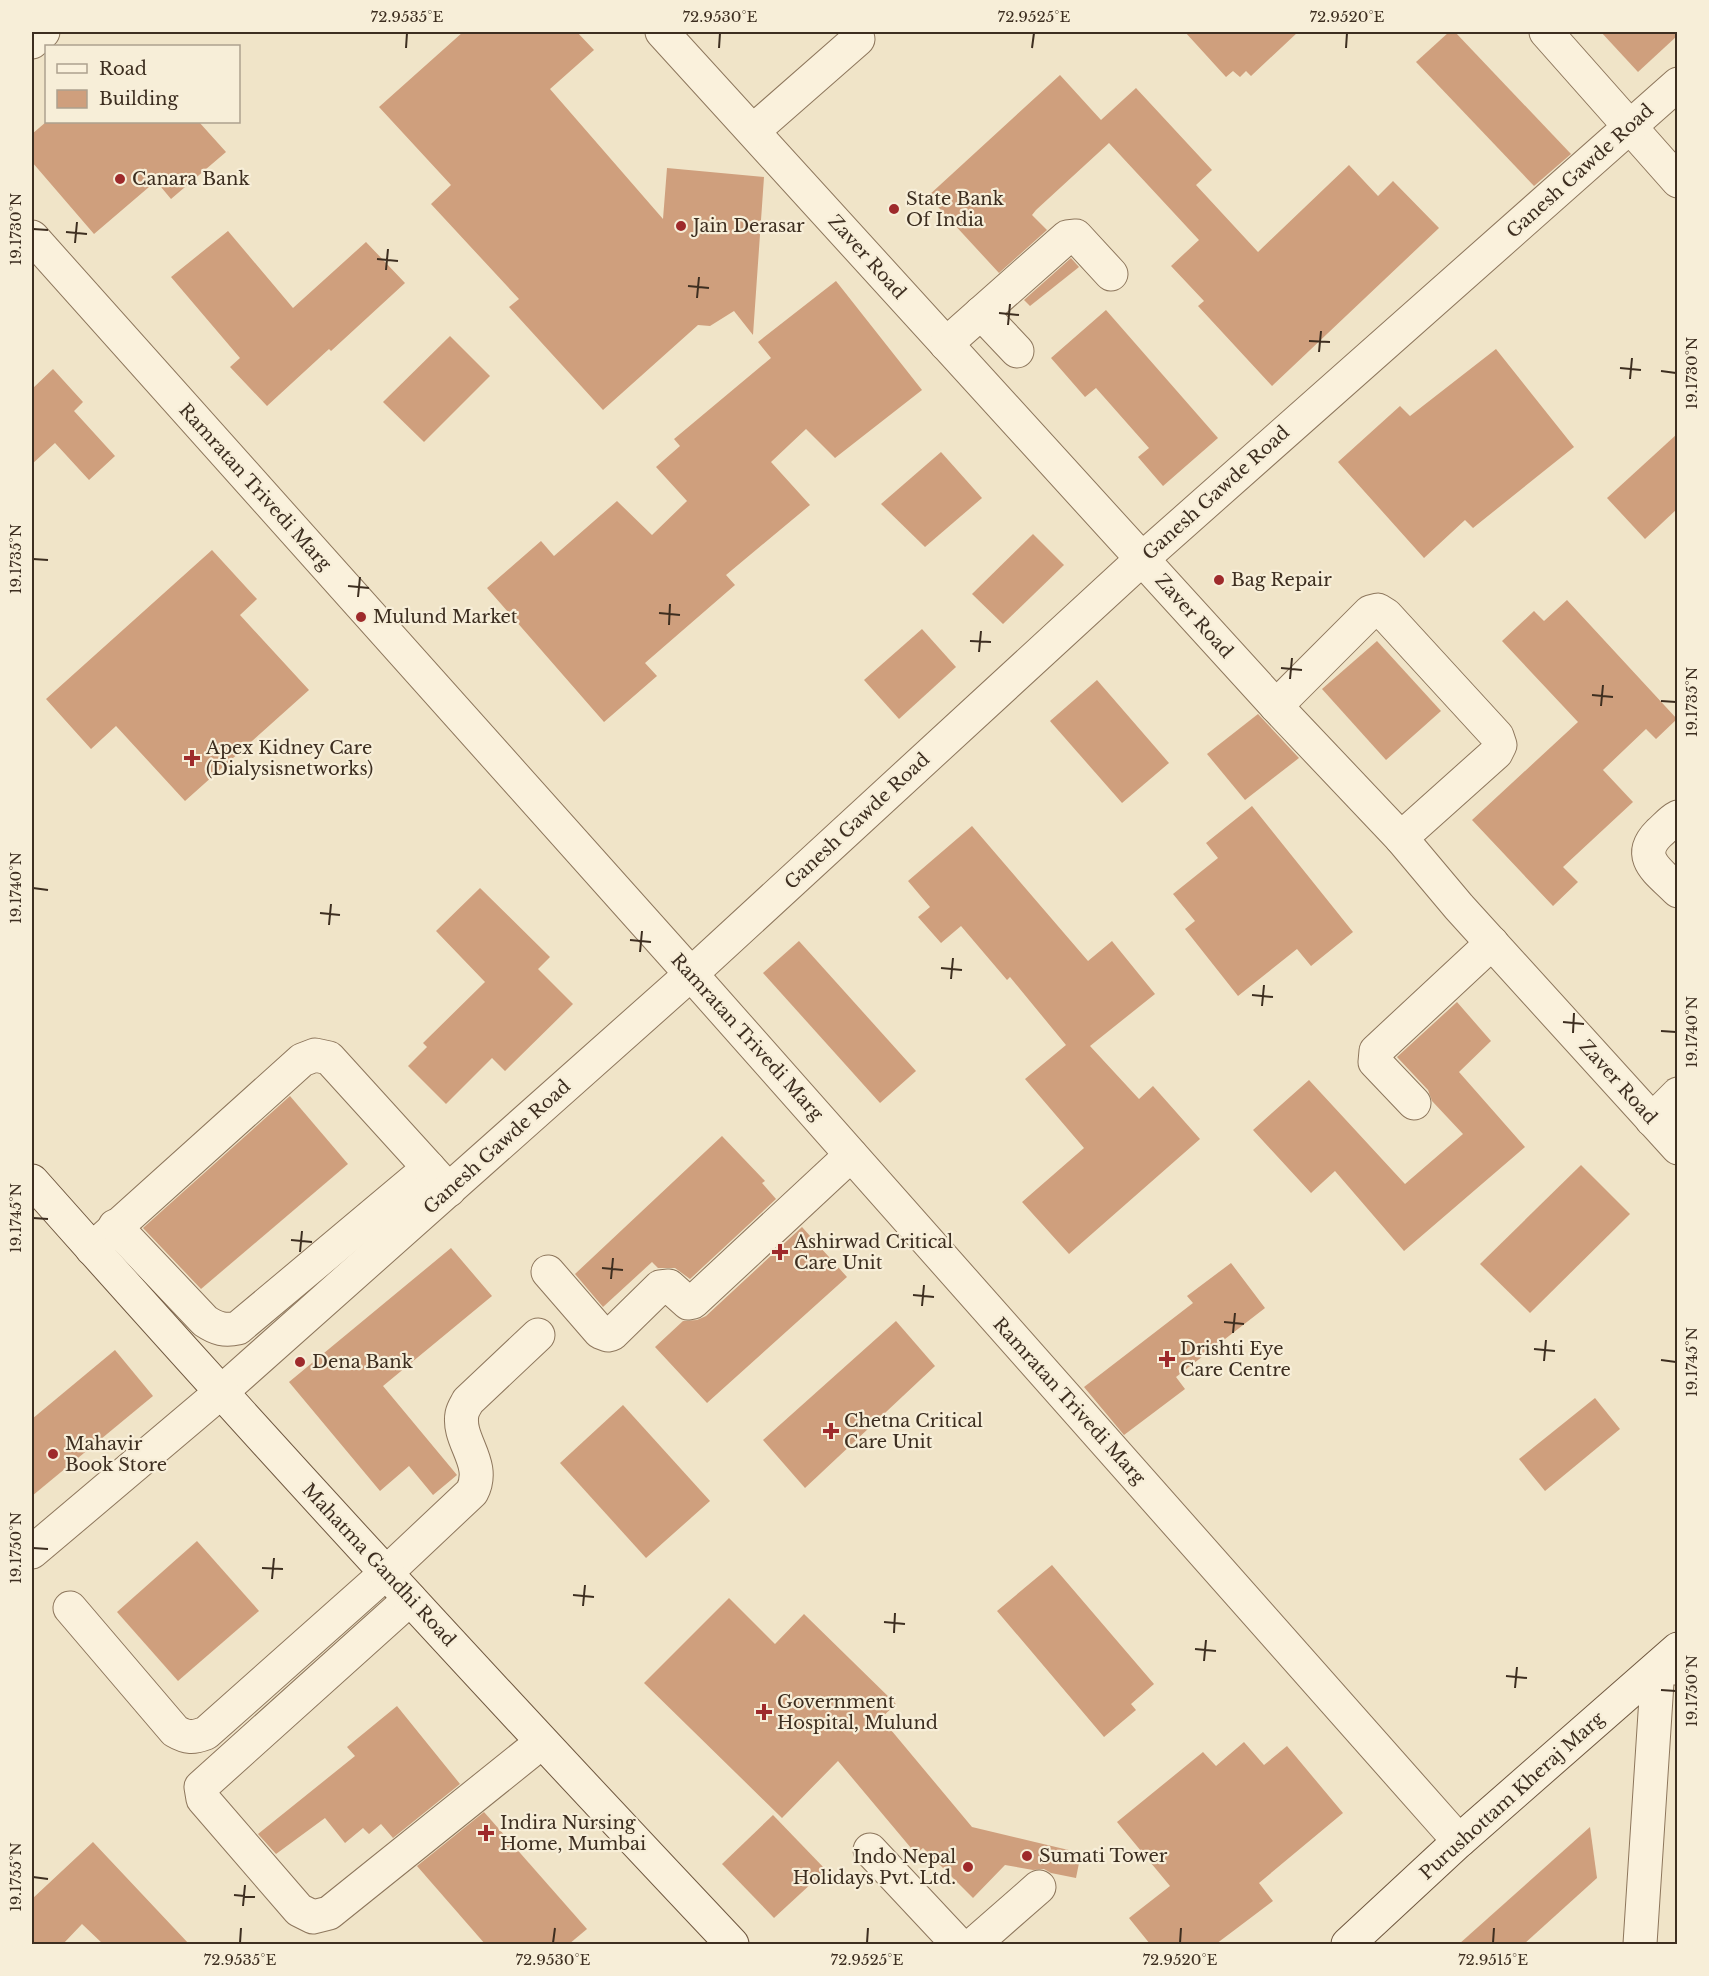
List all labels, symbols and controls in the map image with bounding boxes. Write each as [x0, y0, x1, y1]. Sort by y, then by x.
text: 72.9535°E [371, 7, 443, 26]
text: 72.9530°E [683, 7, 758, 26]
text: 72.9525°E [998, 7, 1070, 26]
text: 72.9520°E [1310, 7, 1385, 26]
legend [45, 45, 240, 123]
text: Road [99, 58, 147, 80]
text: Building [99, 88, 178, 110]
street label: Ganesh Gawde Road [1502, 99, 1658, 243]
place label: Canara Bank [132, 168, 250, 190]
marker: Canara Bank [113, 172, 127, 186]
place label: State Bank Of India [906, 188, 1004, 231]
text: 19.1730°N [6, 193, 25, 265]
marker: State Bank Of India [887, 202, 901, 216]
street label: Zaver Road [824, 210, 910, 304]
place label: Jain Derasar [691, 215, 805, 237]
marker: Jain Derasar [674, 219, 688, 233]
text: 19.1730°N [1682, 337, 1701, 409]
street label: Ramratan Trivedi Marg [174, 399, 336, 575]
street label: Ganesh Gawde Road [1138, 421, 1294, 565]
text: 19.1735°N [6, 524, 25, 594]
street label: Zaver Road [1151, 569, 1237, 663]
place label: Bag Repair [1231, 569, 1332, 591]
marker: Bag Repair [1212, 573, 1226, 587]
place label: Mulund Market [373, 606, 518, 628]
marker: Mulund Market [354, 610, 368, 624]
text: 19.1735°N [1682, 667, 1701, 737]
place label: Apex Kidney Care (Dialysisnetworks) [205, 737, 373, 780]
street label: Ganesh Gawde Road [780, 748, 934, 894]
marker: Apex Kidney Care (Dialysisnetworks) [183, 749, 201, 767]
text: 19.1740°N [6, 852, 25, 924]
street label: Ramratan Trivedi Marg [666, 949, 828, 1125]
text: 19.1740°N [1682, 996, 1701, 1068]
street label: Zaver Road [1575, 1035, 1661, 1129]
street label: Ganesh Gawde Road [419, 1075, 575, 1219]
text: 19.1745°N [6, 1183, 25, 1253]
place label: Ashirwad Critical Care Unit [793, 1231, 953, 1274]
marker: Ashirwad Critical Care Unit [771, 1243, 789, 1261]
street label: Ramratan Trivedi Marg [988, 1313, 1150, 1489]
text: 19.1745°N [1682, 1327, 1701, 1397]
place label: Drishti Eye Care Centre [1180, 1338, 1291, 1381]
marker: Drishti Eye Care Centre [1158, 1350, 1176, 1368]
place label: Dena Bank [312, 1351, 413, 1373]
marker: Dena Bank [293, 1355, 307, 1369]
place label: Chetna Critical Care Unit [844, 1410, 983, 1453]
marker: Chetna Critical Care Unit [822, 1422, 840, 1440]
place label: Mahavir Book Store [65, 1433, 167, 1476]
marker: Mahavir Book Store [46, 1447, 60, 1461]
street label: Mahatma Gandhi Road [298, 1479, 460, 1651]
text: 19.1750°N [6, 1512, 25, 1584]
text: 19.1750°N [1682, 1655, 1701, 1727]
place label: Government Hospital, Mulund [777, 1691, 938, 1734]
marker: Government Hospital, Mulund [755, 1703, 773, 1721]
street label: Purushottam Kheraj Marg [1415, 1707, 1609, 1885]
place label: Indira Nursing Home, Mumbai [500, 1812, 646, 1855]
marker: Indira Nursing Home, Mumbai [477, 1824, 495, 1842]
text: 19.1755°N [6, 1842, 25, 1912]
place label: Sumati Tower [1039, 1845, 1168, 1867]
place label: Indo Nepal Holidays Pvt. Ltd. [793, 1846, 956, 1889]
marker: Sumati Tower [1020, 1849, 1034, 1863]
marker: Indo Nepal Holidays Pvt. Ltd. [961, 1860, 975, 1874]
text: 72.9535°E [204, 1950, 276, 1969]
text: 72.9530°E [516, 1950, 591, 1969]
text: 72.9525°E [831, 1950, 903, 1969]
text: 72.9520°E [1143, 1950, 1218, 1969]
text: 72.9515°E [1458, 1950, 1528, 1969]

